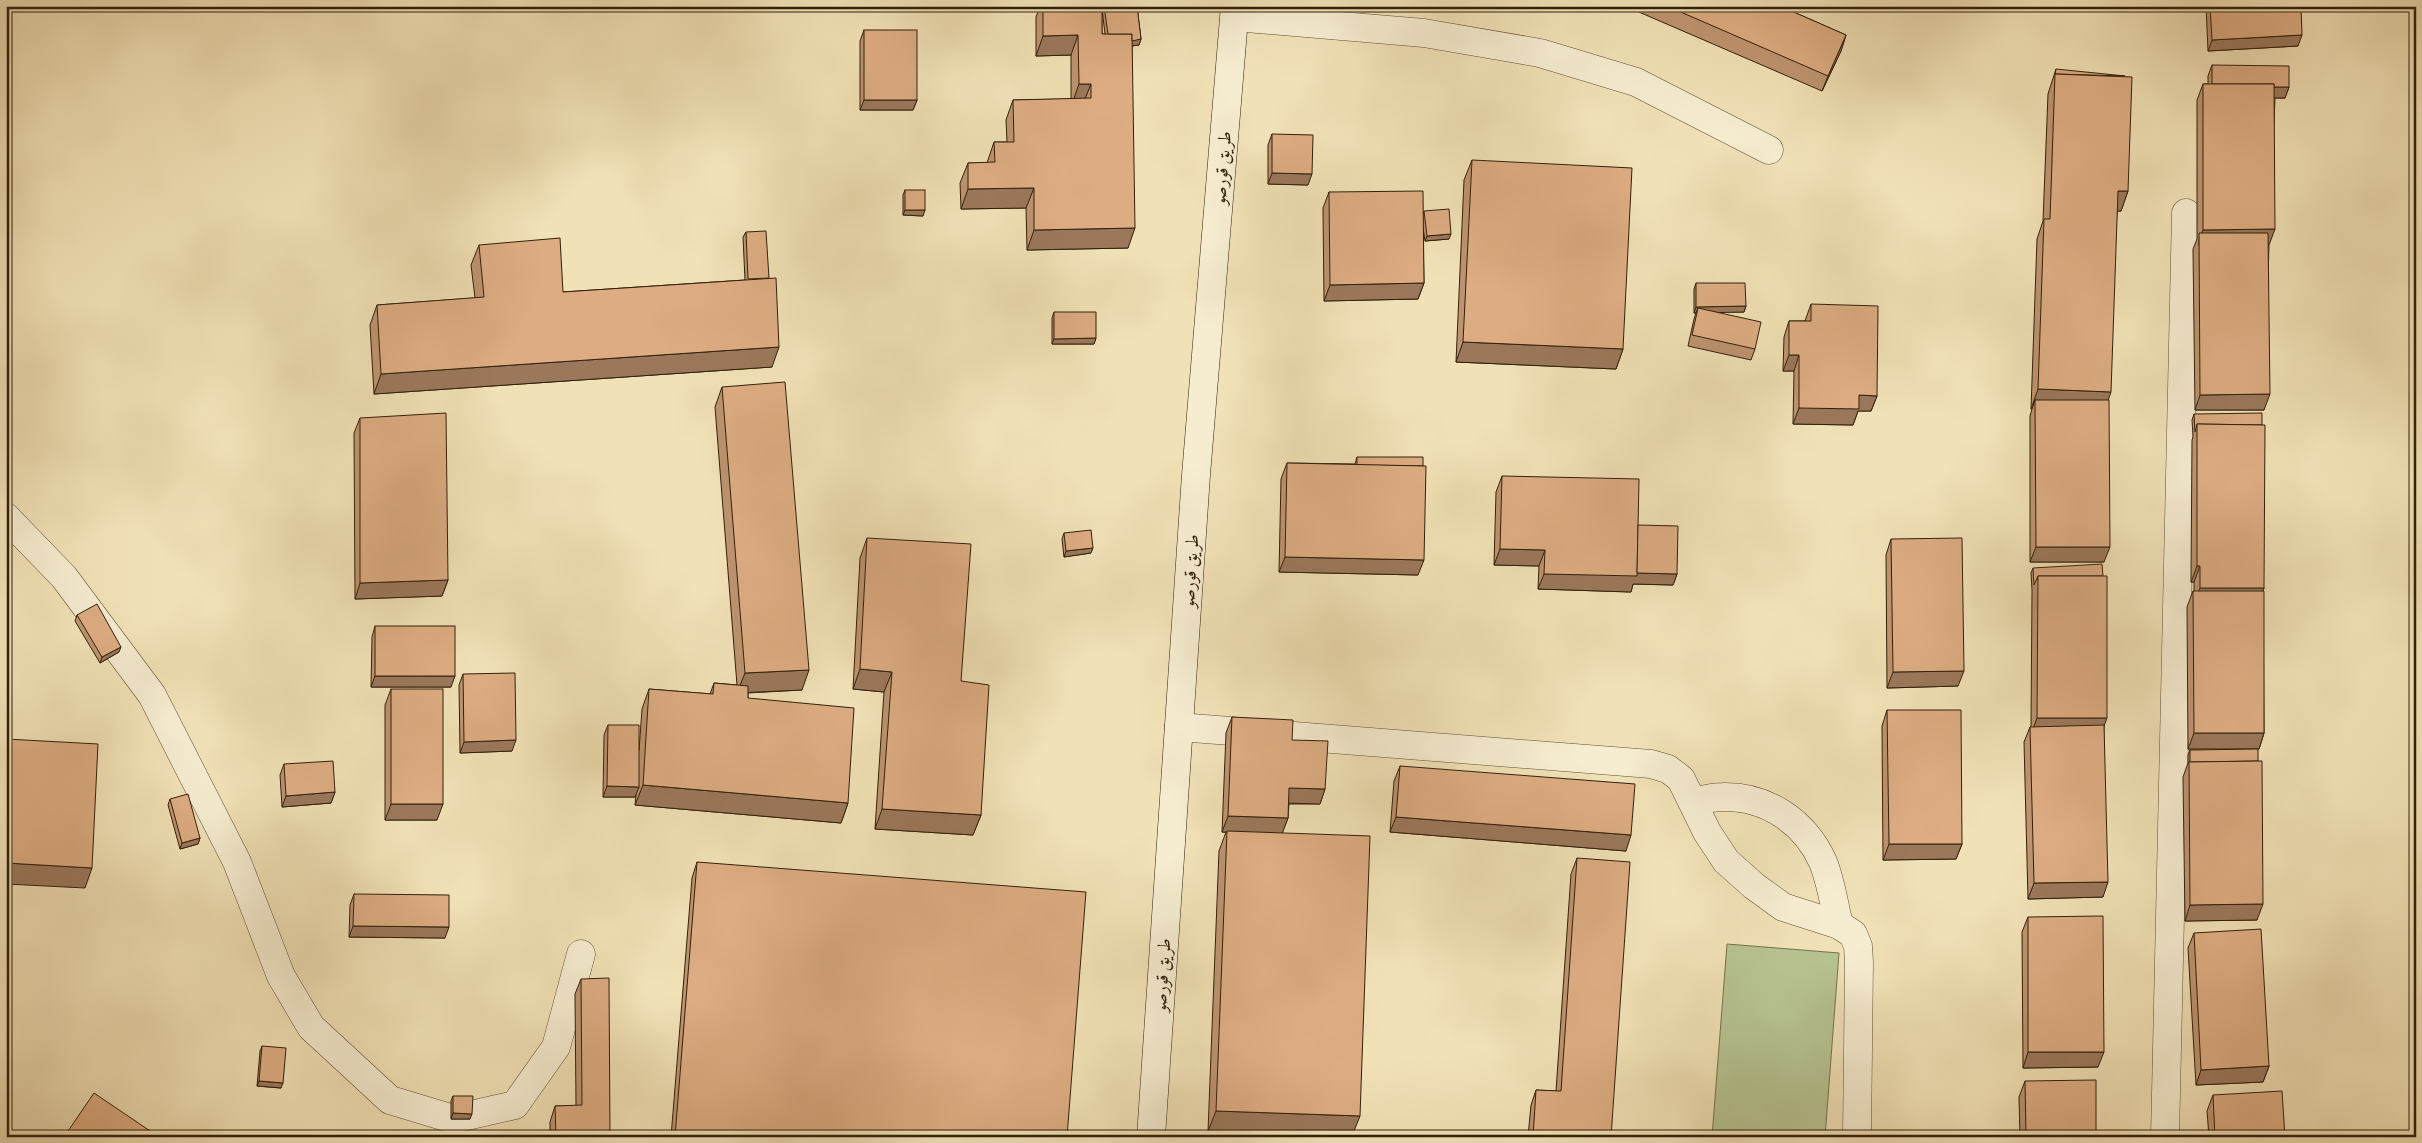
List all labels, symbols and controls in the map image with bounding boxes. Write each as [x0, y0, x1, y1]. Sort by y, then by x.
street label: طريق قورصو [1207, 130, 1237, 208]
street label: طريق قورصو [1175, 533, 1205, 611]
street label: طريق قورصو [1147, 937, 1177, 1015]

